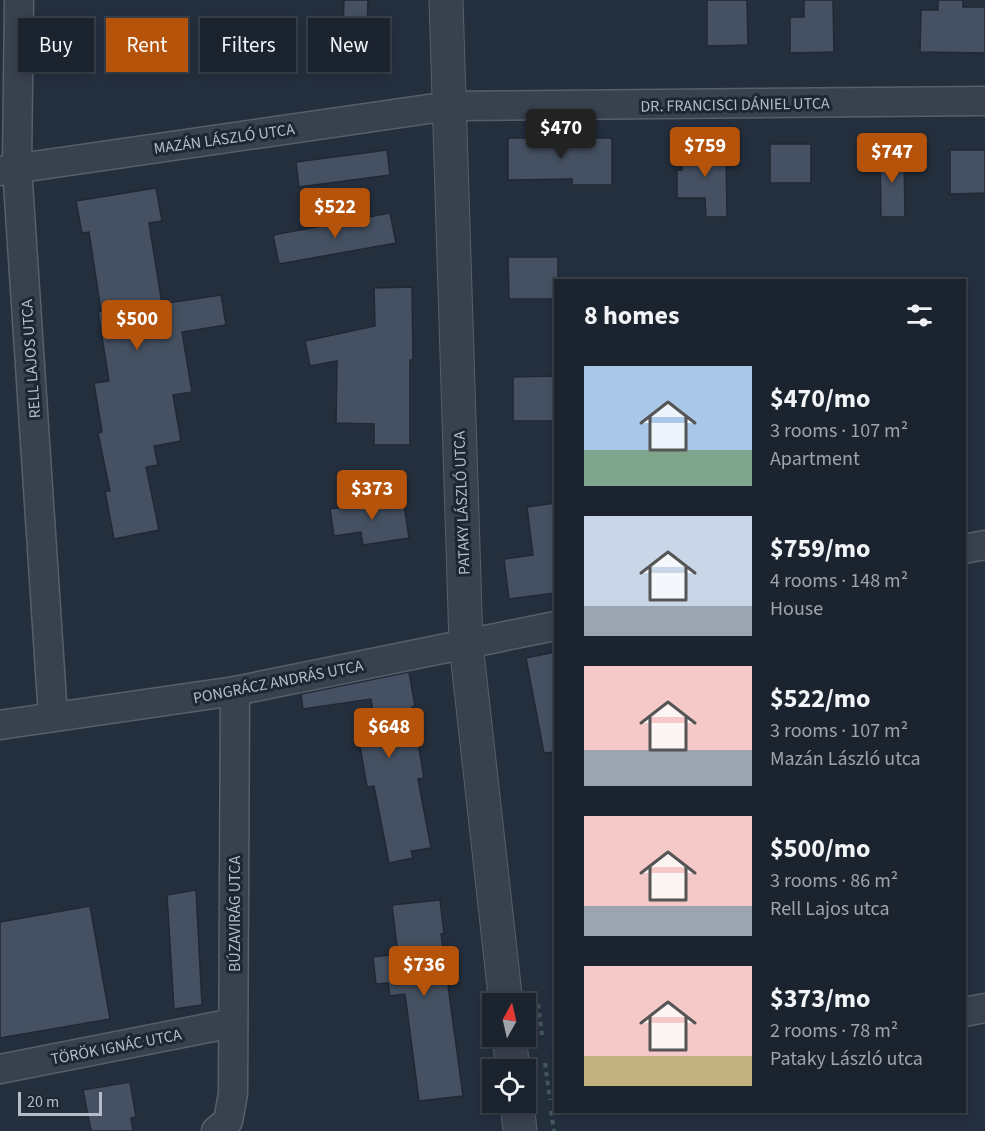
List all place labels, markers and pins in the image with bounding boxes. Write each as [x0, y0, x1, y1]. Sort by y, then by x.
pin: $470 [525, 109, 597, 160]
pin: $759 [669, 127, 741, 178]
pin: $747 [856, 133, 928, 184]
pin: $522 [299, 188, 371, 239]
pin: $500 [101, 300, 173, 351]
pin: $373 [336, 470, 408, 521]
pin: $648 [353, 708, 425, 759]
pin: $736 [388, 946, 460, 997]

